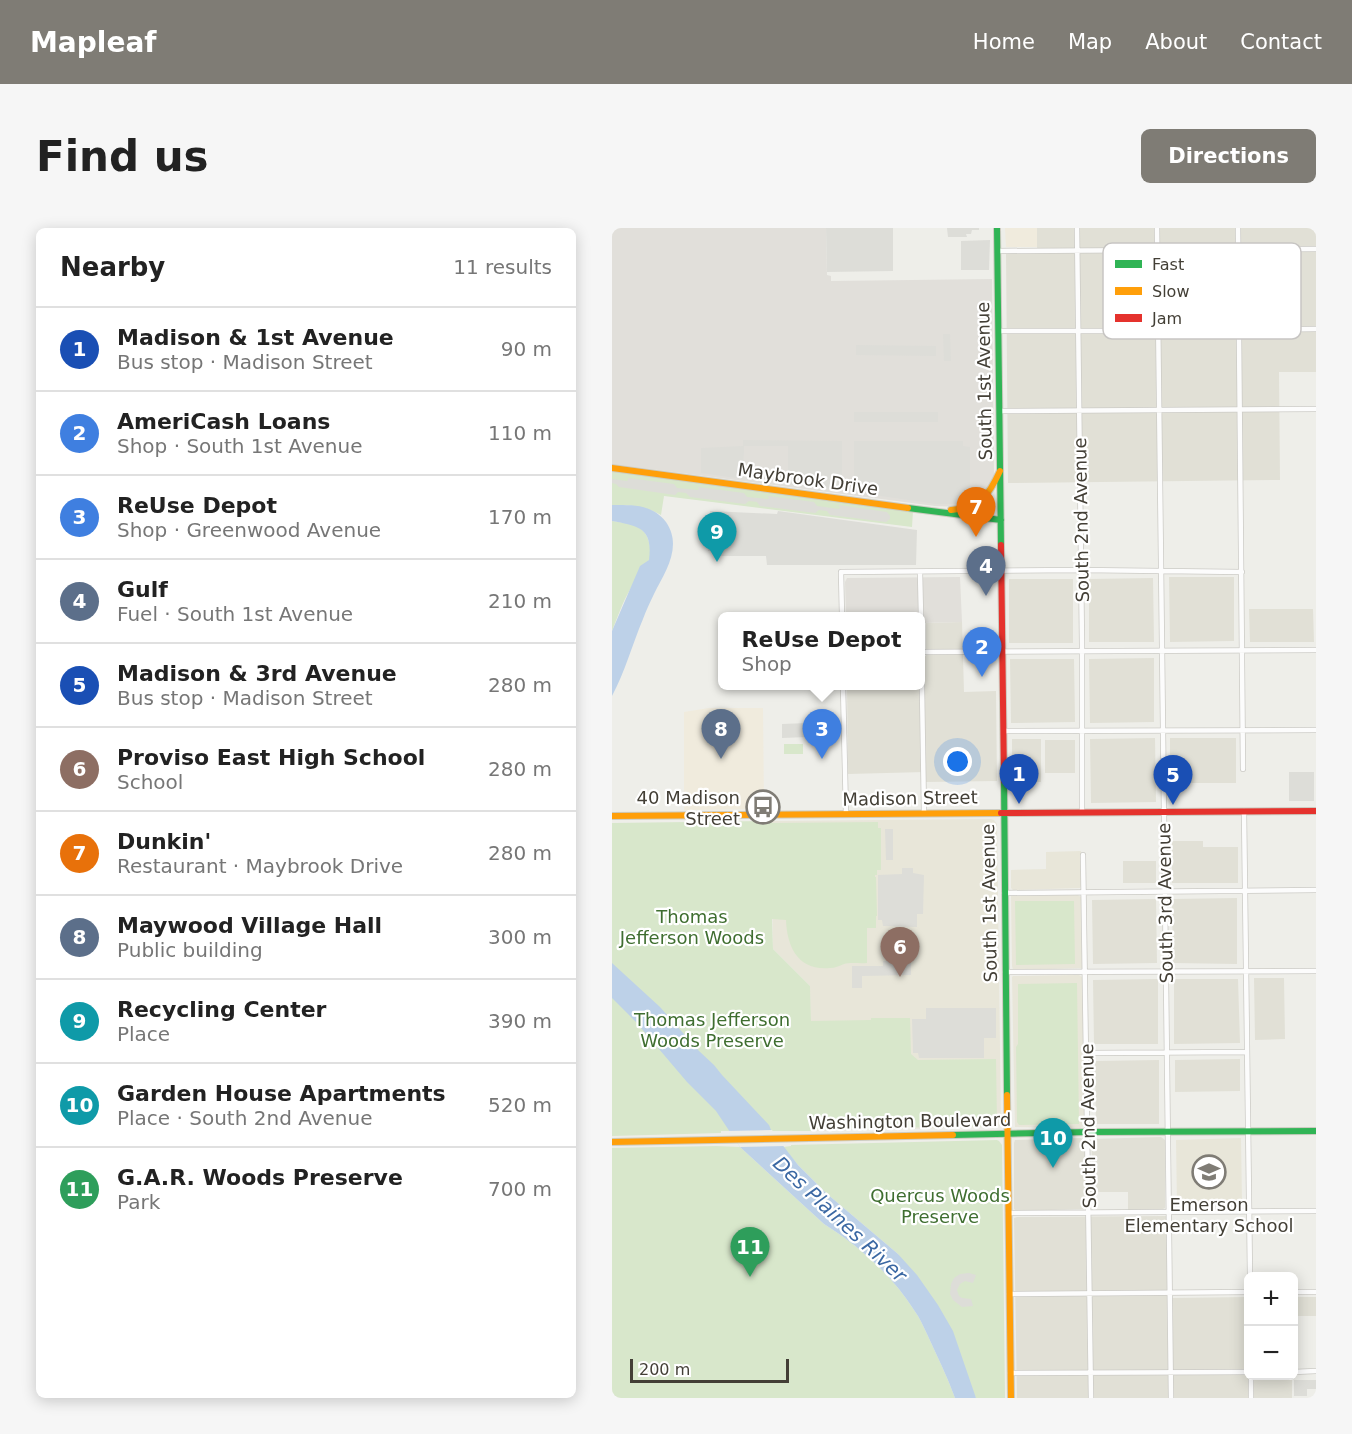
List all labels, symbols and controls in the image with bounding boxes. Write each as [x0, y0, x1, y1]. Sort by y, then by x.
text: Mapleaf [30, 26, 156, 59]
text: Home [973, 30, 1035, 54]
text: Map [1068, 30, 1112, 54]
text: About [1145, 30, 1207, 54]
text: Contact [1240, 30, 1322, 54]
button: Directions [1141, 129, 1316, 183]
text: Find us [36, 132, 209, 181]
legend [1103, 243, 1301, 339]
text: Nearby [60, 252, 165, 282]
text: 11 results [453, 255, 552, 279]
text: Fast [1152, 255, 1184, 274]
text: Slow [1152, 282, 1189, 301]
street label: South 1st Avenue [972, 302, 996, 460]
text: Jam [1151, 309, 1182, 328]
text: Madison & 1st Avenue [117, 325, 394, 350]
text: 1 [73, 337, 86, 361]
text: 90 m [501, 337, 552, 361]
text: Bus stop · Madison Street [117, 350, 373, 374]
text: AmeriCash Loans [117, 409, 330, 434]
text: 2 [73, 421, 86, 445]
text: 110 m [488, 421, 552, 445]
text: Shop · South 1st Avenue [117, 434, 363, 458]
street label: South 2nd Avenue [1069, 437, 1093, 603]
street label: Maybrook Drive [736, 459, 880, 499]
pin: 7 [956, 488, 996, 537]
text: ReUse Depot [117, 493, 277, 518]
text: 3 [73, 505, 86, 529]
text: 170 m [488, 505, 552, 529]
pin: 9 [698, 512, 736, 562]
text: Shop · Greenwood Avenue [117, 518, 381, 542]
pin: 4 [966, 546, 1006, 596]
text: Gulf [117, 577, 168, 602]
text: 4 [73, 589, 86, 613]
text: 210 m [488, 589, 552, 613]
text: Fuel · South 1st Avenue [117, 602, 353, 626]
popup [718, 612, 925, 690]
text: ReUse Depot [742, 627, 901, 652]
pin: 2 [962, 628, 1001, 677]
text: Shop [742, 652, 792, 676]
text: Madison & 3rd Avenue [117, 661, 397, 686]
text: 5 [73, 673, 86, 697]
text: 280 m [488, 673, 552, 697]
text: Bus stop · Madison Street [117, 686, 373, 710]
pin: 8 [702, 710, 740, 759]
pin: 3 [802, 710, 842, 759]
text: Proviso East High School [117, 745, 425, 770]
your location [943, 747, 972, 776]
pin: 1 [1000, 754, 1038, 804]
pin: 5 [1154, 756, 1192, 805]
text: 6 [73, 757, 86, 781]
text: 280 m [488, 757, 552, 781]
text: School [117, 770, 183, 794]
street label: Madison Street [842, 786, 978, 810]
place label: 40 Madison Street [637, 787, 740, 829]
bus stop icon: 40 Madison Street [745, 789, 781, 825]
street label: South 3rd Avenue [1153, 823, 1177, 983]
street label: South 1st Avenue [977, 824, 1001, 982]
text: Dunkin' [117, 829, 211, 854]
text: 7 [73, 841, 86, 865]
text: 280 m [488, 841, 552, 865]
text: Restaurant · Maybrook Drive [117, 854, 403, 878]
park label: Thomas Jefferson Woods [619, 906, 764, 948]
text: Maywood Village Hall [117, 913, 382, 938]
text: 8 [73, 925, 86, 949]
text: 300 m [488, 925, 552, 949]
pin: 6 [880, 928, 920, 977]
text: Public building [117, 938, 263, 962]
text: Recycling Center [117, 997, 326, 1022]
text: 9 [73, 1009, 86, 1033]
text: 390 m [488, 1009, 552, 1033]
park label: Thomas Jefferson Woods Preserve [633, 1009, 790, 1051]
text: Place [117, 1022, 170, 1046]
street label: South 2nd Avenue [1076, 1043, 1100, 1209]
text: Garden House Apartments [117, 1081, 446, 1106]
text: 10 [66, 1093, 93, 1117]
text: 520 m [488, 1093, 552, 1117]
text: Place · South 2nd Avenue [117, 1106, 373, 1130]
street label: Washington Boulevard [809, 1109, 1011, 1133]
pin: 10 [1034, 1118, 1072, 1168]
water label: Des Plaines River [768, 1151, 913, 1288]
school or university icon: Emerson Elementary School [1191, 1154, 1227, 1190]
text: G.A.R. Woods Preserve [117, 1165, 403, 1190]
text: 11 [66, 1177, 93, 1201]
text: 700 m [488, 1177, 552, 1201]
park label: Quercus Woods Preserve [870, 1185, 1010, 1227]
text: Park [117, 1190, 160, 1214]
place label: Emerson Elementary School [1124, 1194, 1294, 1236]
pin: 11 [730, 1228, 770, 1277]
map controls [1244, 1272, 1298, 1380]
button: + [1244, 1272, 1298, 1326]
button: − [1244, 1326, 1298, 1380]
scale bar [630, 1356, 789, 1384]
text: 200 m [639, 1360, 690, 1379]

